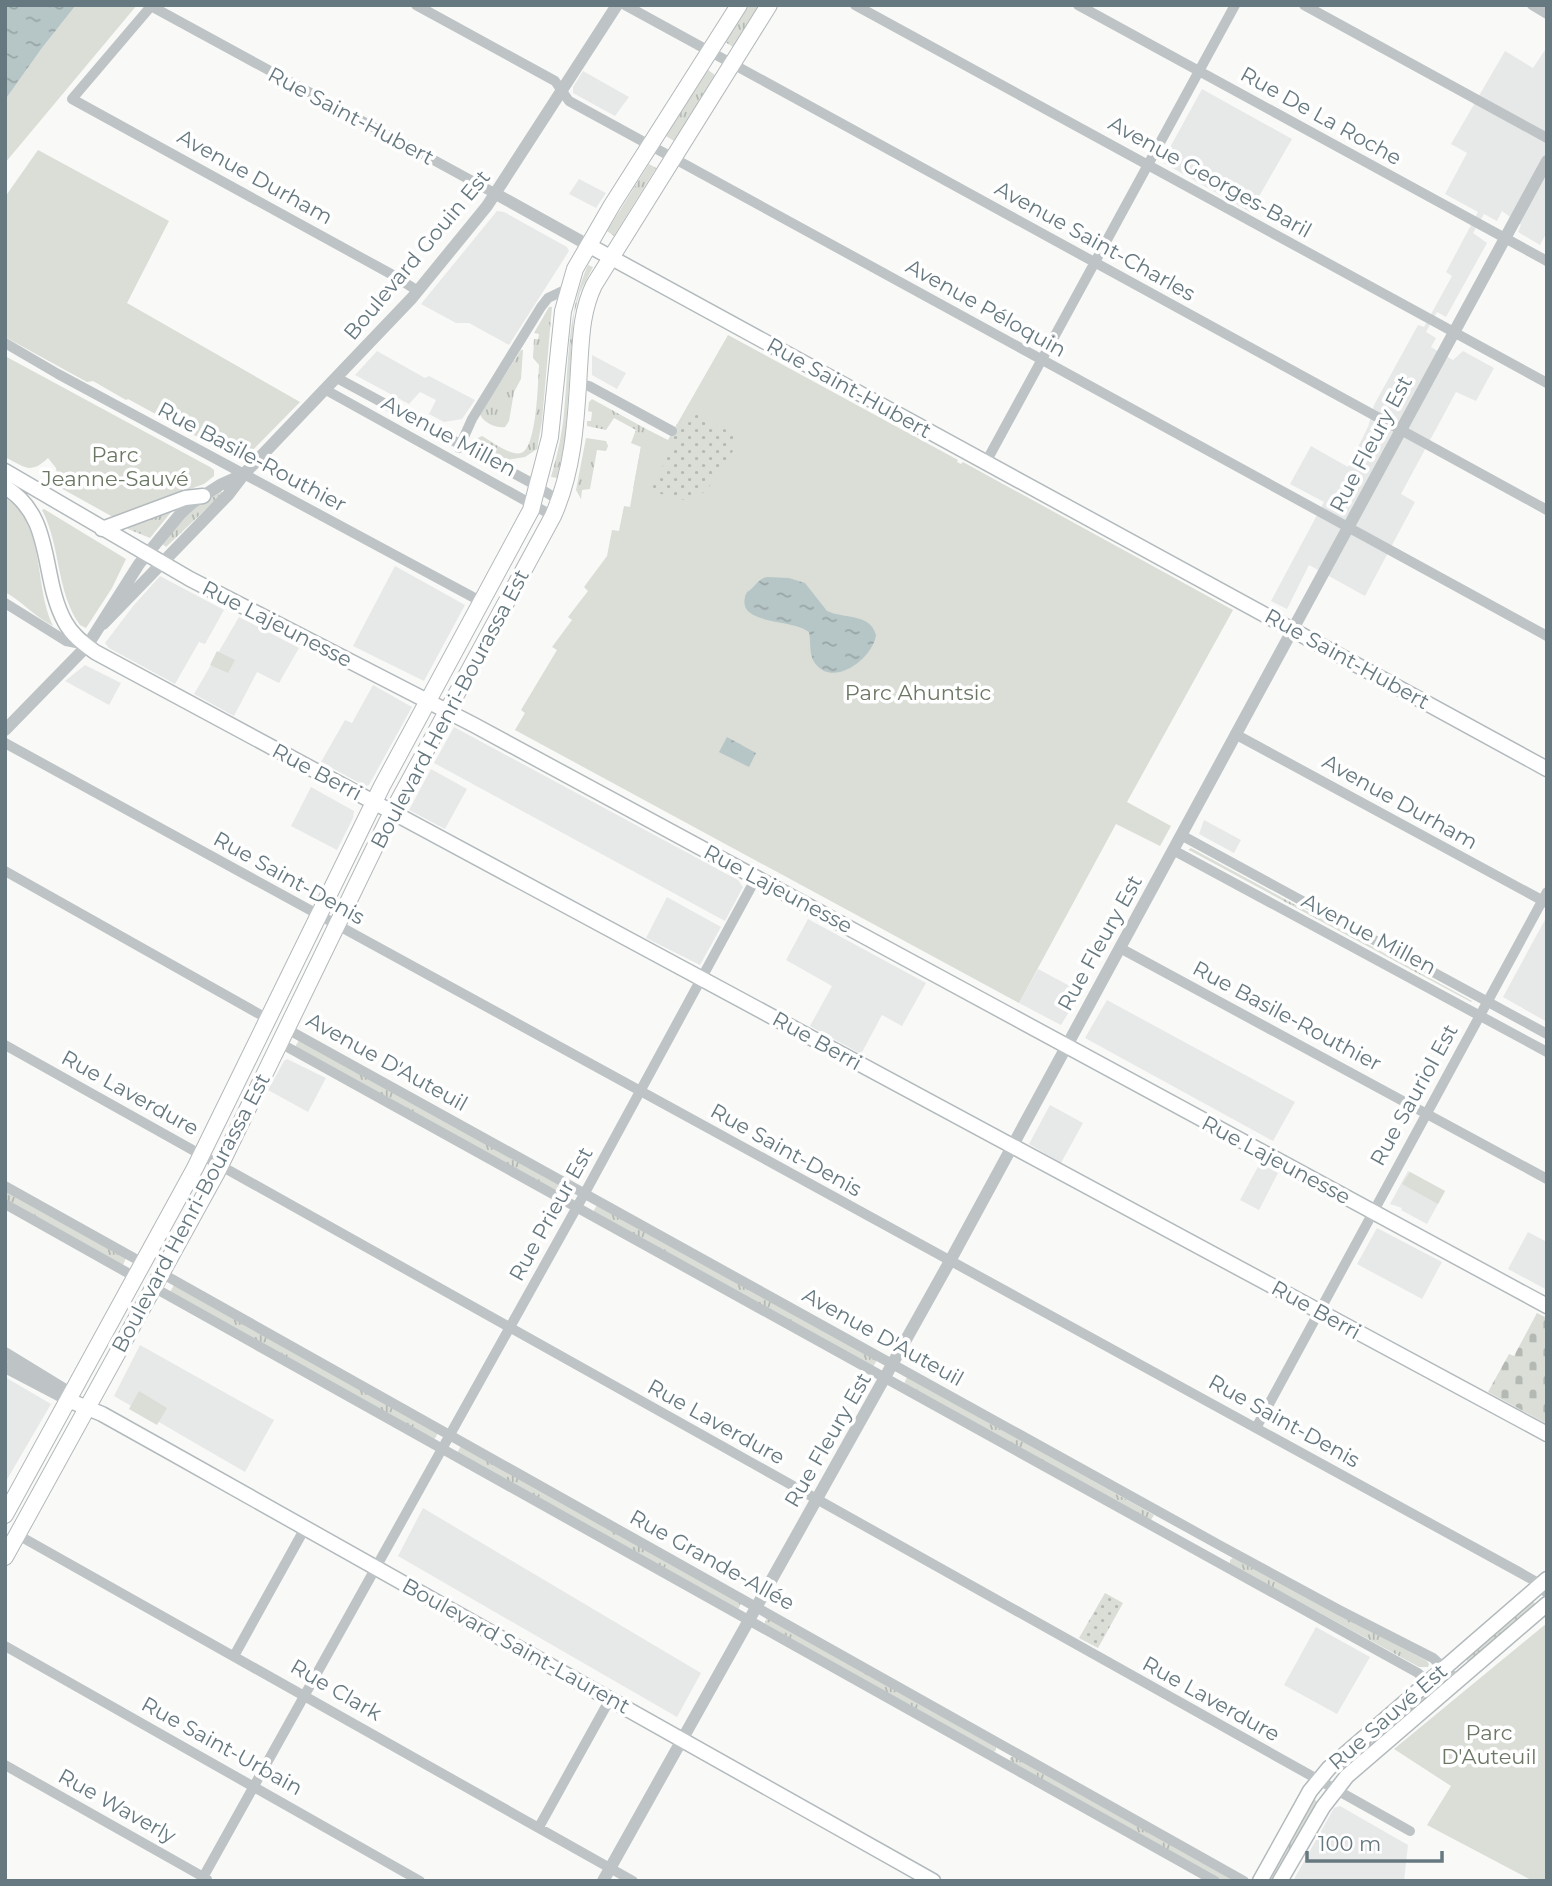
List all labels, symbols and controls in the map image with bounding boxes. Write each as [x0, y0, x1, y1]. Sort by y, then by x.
street label: Rue Saint-Hubert [264, 61, 438, 170]
street label: Rue De La Roche [1236, 61, 1406, 170]
street label: Avenue Georges-Baril [1104, 110, 1316, 243]
street label: Avenue Durham [173, 124, 337, 230]
street label: Boulevard Gouin Est [338, 165, 495, 345]
street label: Avenue Saint-Charles [991, 175, 1200, 306]
street label: Avenue Péloquin [902, 253, 1071, 362]
street label: Rue Saint-Hubert [763, 332, 936, 443]
street label: Rue Fleury Est [1324, 371, 1417, 516]
street label: Avenue Millen [378, 390, 521, 481]
street label: Rue Basile-Routhier [154, 396, 351, 517]
park label: Parc Jeanne-Sauvé [40, 442, 189, 491]
street label: Boulevard Henri-Bourassa Est [365, 565, 534, 853]
street label: Rue Lajeunesse [198, 575, 356, 672]
street label: Rue Saint-Hubert [1261, 603, 1434, 714]
park label: Parc Ahuntsic [845, 680, 991, 705]
street label: Rue Berri [268, 737, 366, 806]
street label: Avenue Durham [1318, 749, 1482, 855]
street label: Rue Saint-Denis [209, 826, 369, 929]
street label: Rue Lajeunesse [700, 839, 857, 938]
street label: Rue Fleury Est [1052, 871, 1147, 1015]
street label: Avenue Millen [1298, 888, 1441, 979]
street label: Rue Basile-Routhier [1189, 955, 1386, 1076]
street label: Rue Berri [768, 1006, 866, 1075]
street label: Avenue D'Auteuil [302, 1007, 472, 1116]
street label: Rue Sauriol Est [1364, 1020, 1463, 1170]
street label: Rue Laverdure [57, 1045, 203, 1141]
street label: Boulevard Henri-Bourassa Est [106, 1069, 275, 1357]
street label: Rue Saint-Denis [706, 1098, 866, 1201]
street label: Rue Lajeunesse [1198, 1110, 1355, 1209]
street label: Rue Prieur Est [503, 1142, 598, 1285]
street label: Rue Berri [1267, 1275, 1365, 1344]
street label: Avenue D'Auteuil [798, 1282, 968, 1391]
street label: Rue Fleury Est [779, 1368, 876, 1511]
street label: Rue Saint-Denis [1204, 1369, 1364, 1472]
street label: Rue Laverdure [643, 1374, 789, 1470]
street label: Rue Grande-Allée [626, 1504, 799, 1615]
street label: Boulevard Saint-Laurent [398, 1572, 634, 1719]
street label: Rue Laverdure [1138, 1651, 1284, 1747]
street label: Rue Clark [286, 1653, 387, 1726]
street label: Rue Sauvé Est [1323, 1658, 1452, 1775]
street label: Rue Saint-Urbain [137, 1691, 307, 1800]
park label: Parc D'Auteuil [1441, 1720, 1537, 1769]
street label: Rue Waverly [54, 1763, 181, 1848]
scale bar [1307, 1820, 1442, 1864]
text: 100 m [1318, 1831, 1381, 1856]

